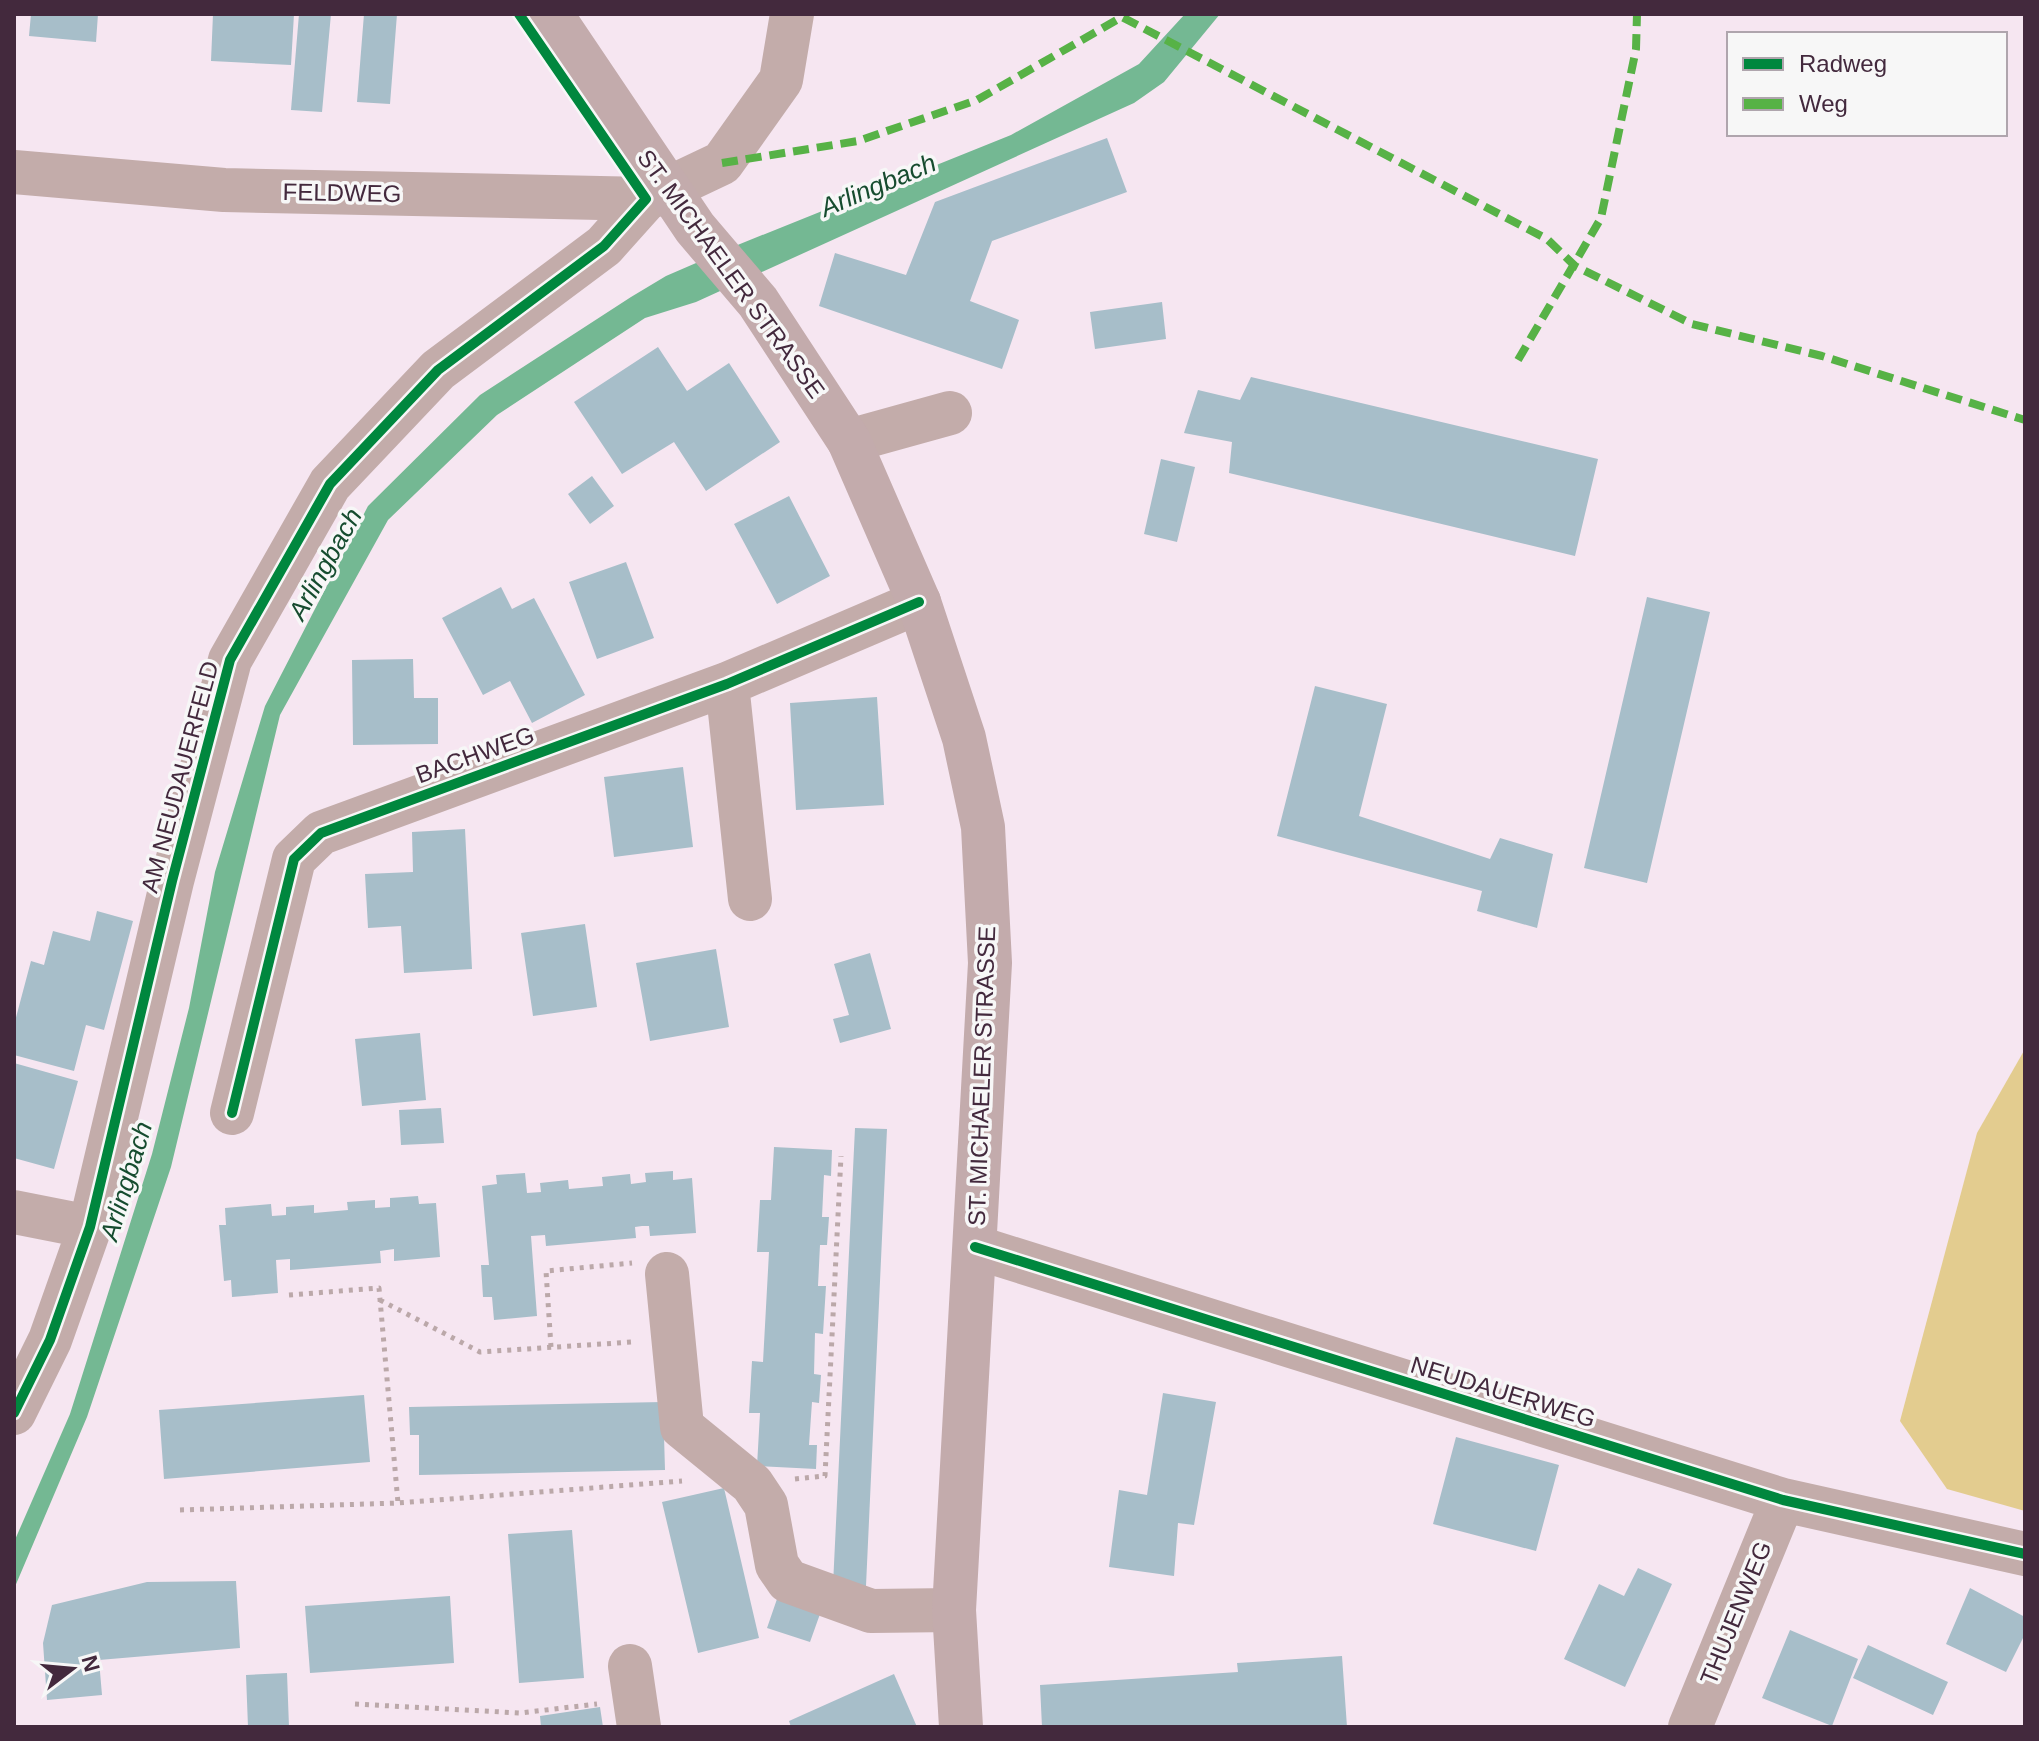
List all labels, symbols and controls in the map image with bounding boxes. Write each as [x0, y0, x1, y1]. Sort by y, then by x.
legend [1727, 32, 2007, 136]
text: Radweg [1799, 50, 1887, 77]
text: Weg [1799, 90, 1848, 117]
street label: ST. MICHAELER STRASSE [632, 144, 831, 403]
water label: Arlingbach [814, 147, 940, 224]
street label: FELDWEG [282, 178, 402, 207]
water label: Arlingbach [281, 503, 368, 627]
street label: AM NEUDAUERFELD [136, 658, 223, 896]
street label: BACHWEG [412, 721, 538, 788]
street label: ST. MICHAELER STRASSE [963, 926, 1000, 1226]
water label: Arlingbach [93, 1118, 158, 1246]
street label: NEUDAUERWEG [1408, 1351, 1599, 1432]
street label: THUJENWEG [1695, 1537, 1777, 1688]
north arrow [32, 1629, 112, 1709]
text: N [77, 1653, 105, 1675]

